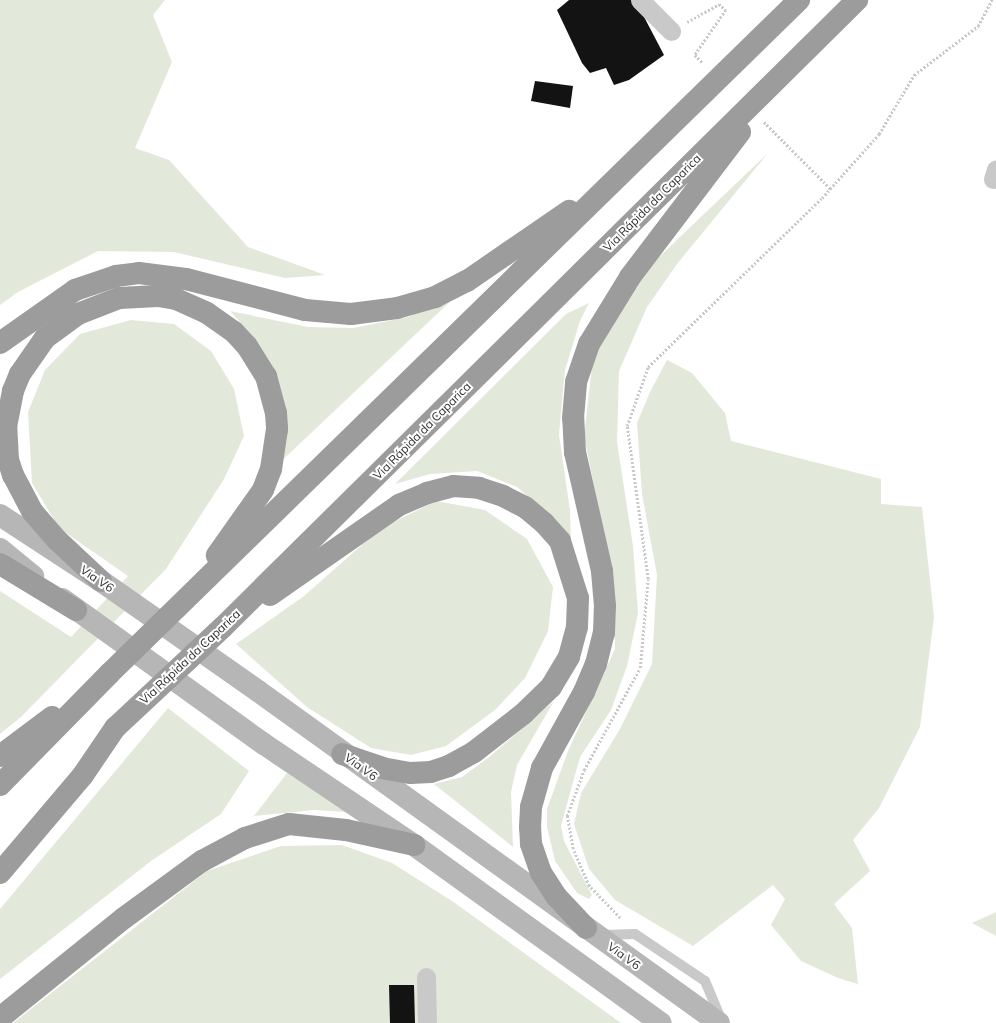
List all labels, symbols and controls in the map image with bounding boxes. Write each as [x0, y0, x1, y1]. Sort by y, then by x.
street label: Via Rápida da Caparica [600, 151, 704, 255]
street label: Via Rápida da Caparica [370, 379, 474, 483]
street label: Via V6 [78, 563, 116, 595]
street label: Via Rápida da Caparica [137, 607, 243, 707]
street label: Via V6 [342, 750, 380, 784]
street label: Via V6 [605, 939, 643, 973]

